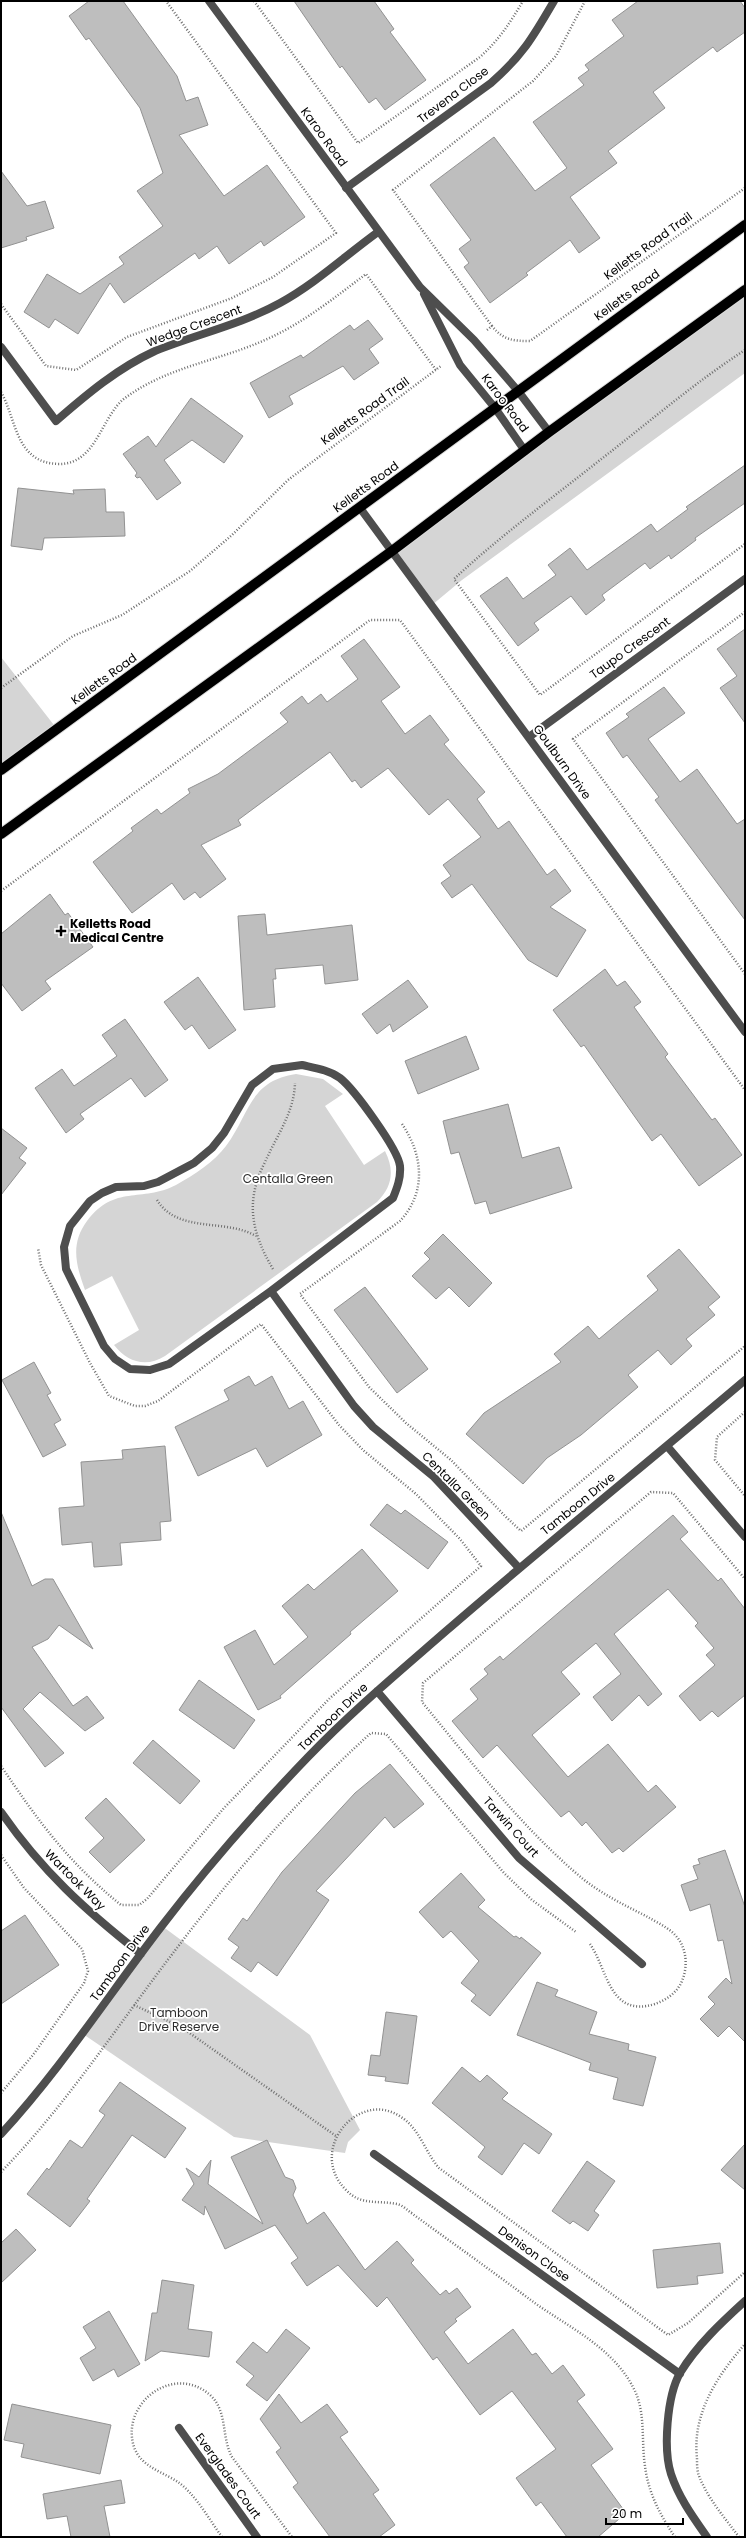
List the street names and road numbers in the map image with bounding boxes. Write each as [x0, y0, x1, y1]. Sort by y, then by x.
street label: Trevena Close [414, 62, 492, 127]
street label: Karoo Road [297, 104, 352, 170]
street label: Kelletts Road Trail [600, 208, 695, 284]
street label: Kelletts Road [590, 265, 663, 324]
street label: Wedge Crescent [144, 300, 244, 351]
street label: Karoo Road [478, 370, 533, 436]
street label: Kelletts Road Trail [317, 373, 412, 449]
street label: Kelletts Road [329, 457, 402, 516]
street label: Taupo Crescent [586, 613, 673, 683]
street label: Kelletts Road [67, 649, 140, 708]
street label: Goulburn Drive [529, 721, 595, 803]
street label: Centalla Green [418, 1448, 494, 1524]
street label: Tamboon Drive [537, 1468, 619, 1539]
street label: Tamboon Drive [294, 1679, 371, 1755]
street label: Tarwin Court [480, 1793, 543, 1861]
street label: Wartook Way [41, 1845, 110, 1914]
street label: Tamboon Drive [86, 1921, 153, 2005]
street label: Denison Close [495, 2222, 574, 2285]
street label: Everglades Court [191, 2429, 265, 2522]

